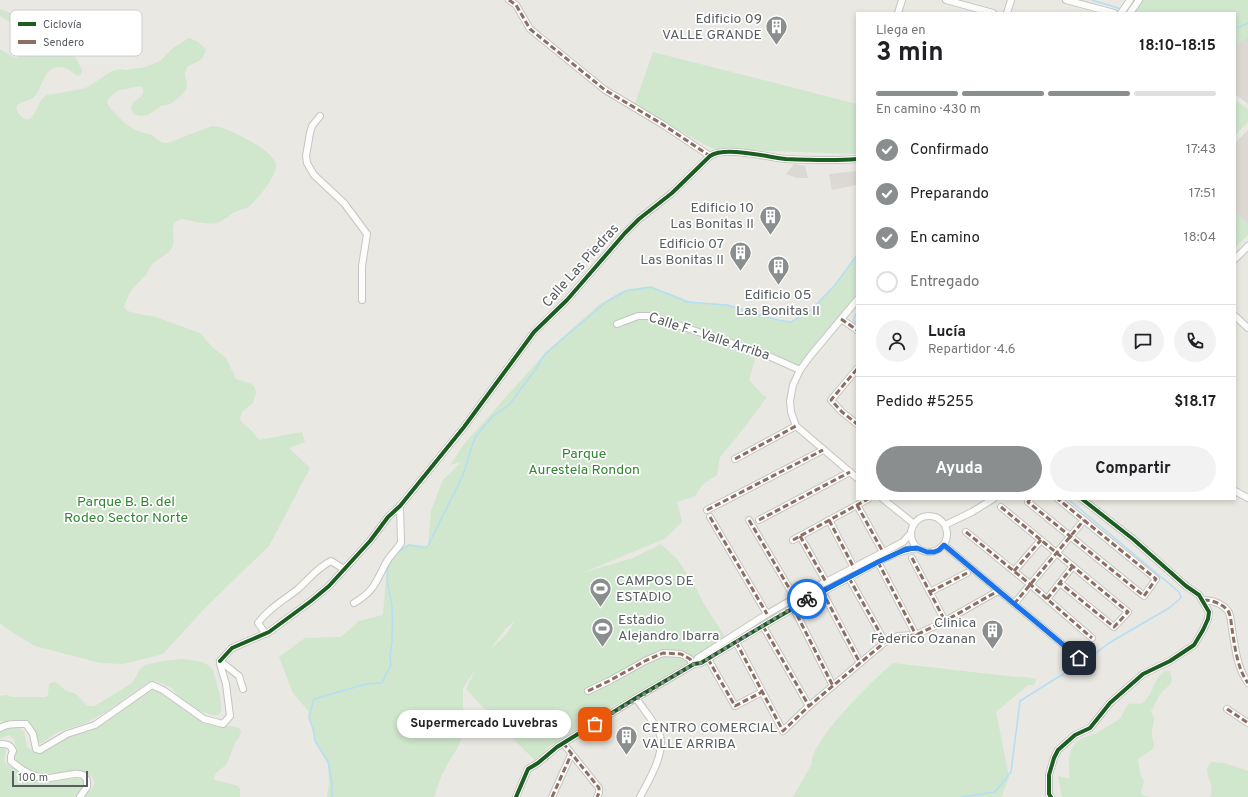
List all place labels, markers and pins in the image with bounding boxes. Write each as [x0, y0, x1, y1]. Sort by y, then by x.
place label: Edificio 09 VALLE GRANDE [662, 11, 762, 44]
building icon: Edificio 09 VALLE GRANDE [764, 14, 790, 47]
place label: Edificio 10 Las Bonitas II [670, 200, 754, 233]
building icon: Edificio 10 Las Bonitas II [757, 203, 783, 236]
place label: Edificio 07 Las Bonitas II [640, 236, 724, 269]
building icon: Edificio 07 Las Bonitas II [727, 239, 753, 272]
building icon: Edificio 05 Las Bonitas II [765, 254, 791, 287]
place label: Edificio 05 Las Bonitas II [736, 287, 820, 320]
place label: CAMPOS DE ESTADIO [616, 573, 694, 606]
sports icon: CAMPOS DE ESTADIO [588, 576, 614, 609]
place label: Estadio Alejandro Ibarra [618, 612, 719, 645]
sports icon: Estadio Alejandro Ibarra [590, 615, 616, 648]
place label: Clinica Federico Ozanan [871, 615, 976, 648]
building icon: Clinica Federico Ozanan [979, 618, 1005, 651]
pin [1062, 641, 1096, 675]
pin [578, 707, 612, 741]
callout: Supermercado Luvebras [397, 710, 571, 738]
place label: CENTRO COMERCIAL VALLE ARRIBA [642, 720, 777, 753]
building icon: CENTRO COMERCIAL VALLE ARRIBA [614, 723, 640, 756]

